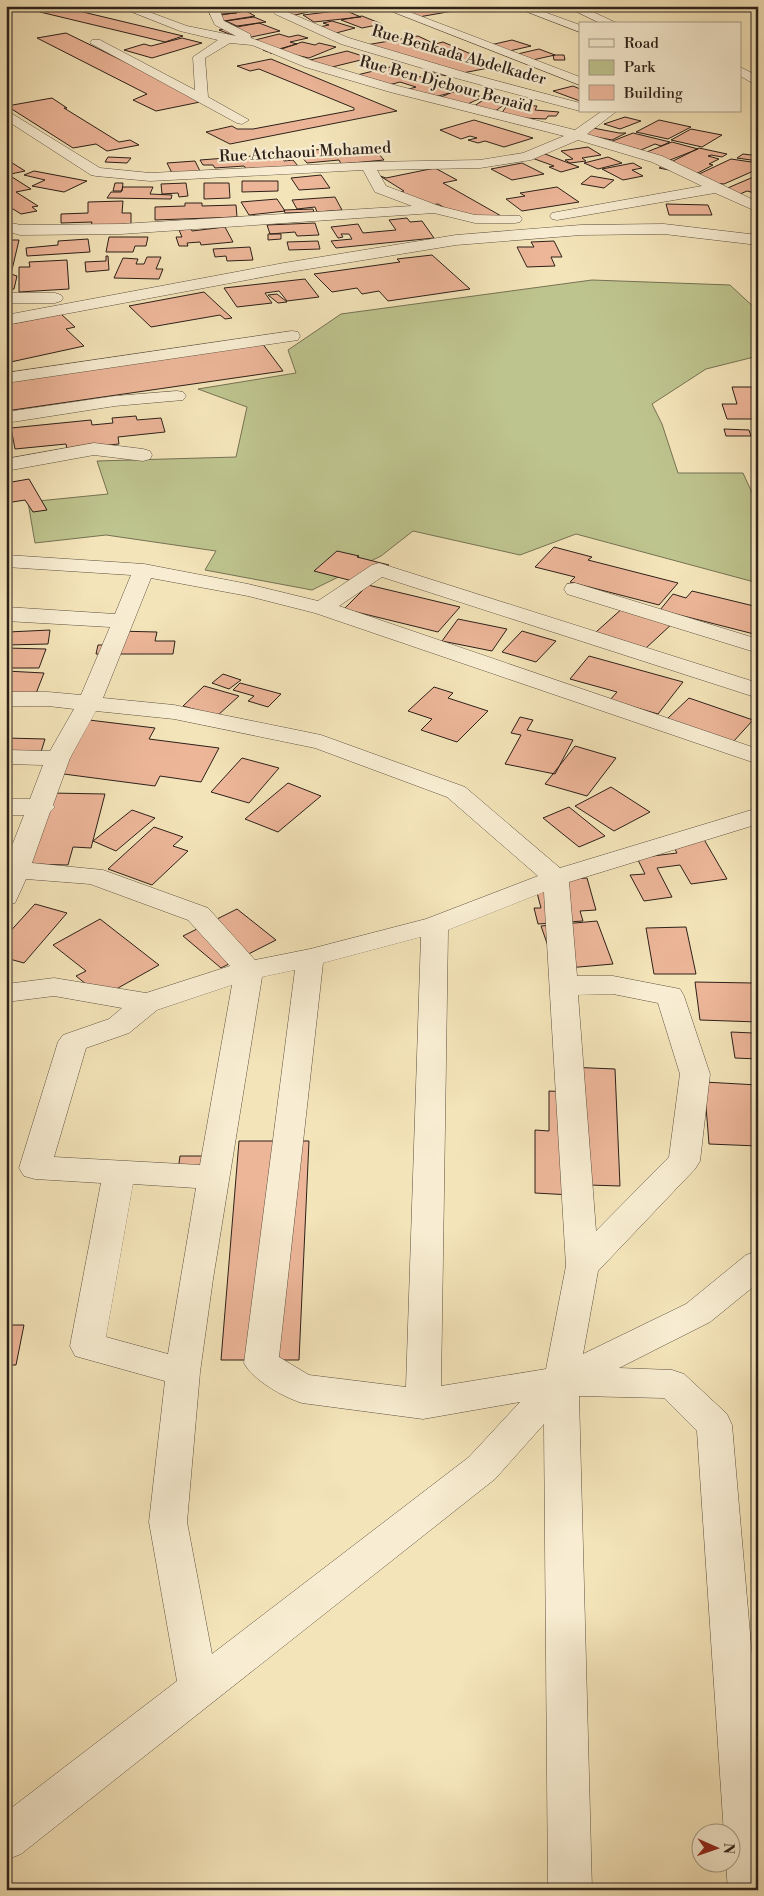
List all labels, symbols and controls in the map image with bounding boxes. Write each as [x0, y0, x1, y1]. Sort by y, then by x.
street label: Rue Benkada Abdelkader [369, 20, 549, 90]
legend [579, 22, 742, 112]
text: Road [624, 34, 659, 53]
street label: Rue Ben Djebour Benaïd [357, 51, 535, 117]
text: Park [624, 58, 656, 77]
text: Building [623, 84, 683, 103]
street label: Rue Atchaoui Mohamed [218, 138, 392, 166]
north arrow [692, 1824, 742, 1874]
text: N [719, 1843, 737, 1854]

